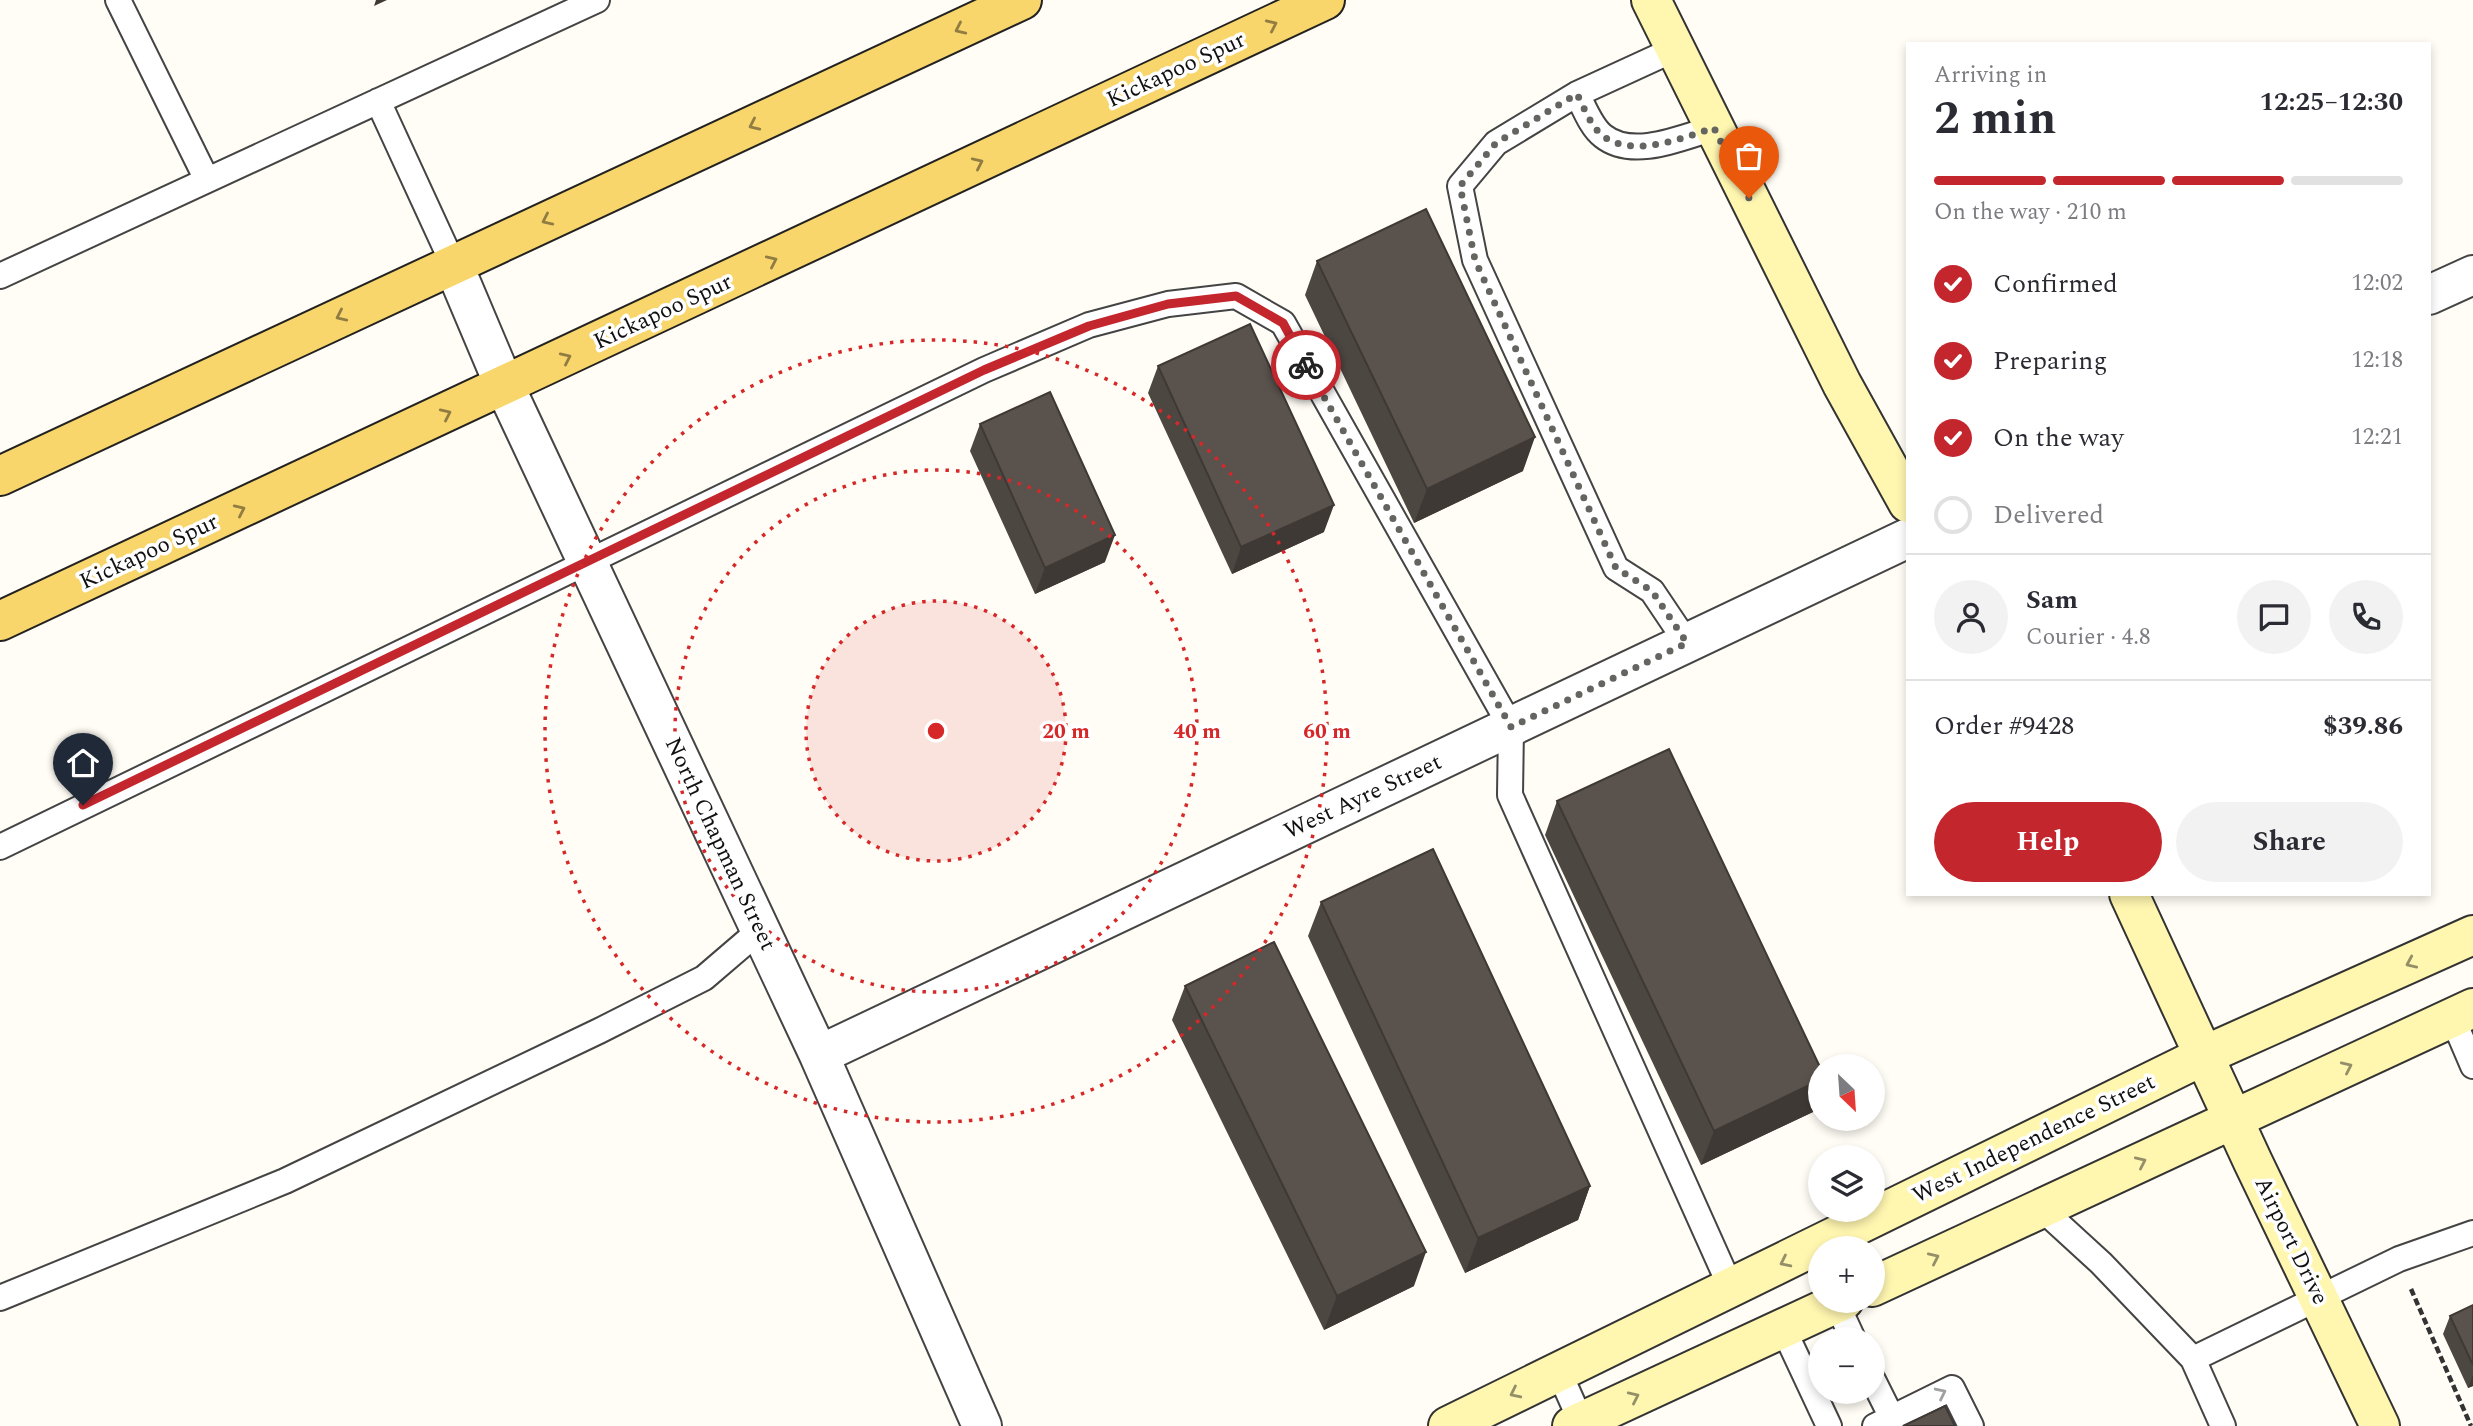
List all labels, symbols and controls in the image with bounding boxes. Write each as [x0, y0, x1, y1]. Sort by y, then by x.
one-way arrow [1265, 19, 1278, 33]
one-way arrow [955, 21, 967, 35]
street label: Kickapoo Spur [1101, 23, 1251, 117]
text: Arriving in [1934, 58, 2047, 93]
text: 12:25–12:30 [2259, 82, 2403, 122]
text: 2 min [1934, 84, 2056, 154]
one-way arrow [749, 116, 761, 130]
pin [1719, 126, 1779, 198]
icon: bag [1730, 137, 1768, 175]
one-way arrow [971, 158, 983, 172]
text: On the way · 210 m [1934, 195, 2127, 230]
one-way arrow [542, 212, 554, 226]
one-way arrow [765, 255, 777, 269]
text: Confirmed [1993, 264, 2118, 304]
street label: Kickapoo Spur [588, 265, 738, 359]
icon: check [1934, 265, 1972, 303]
text: 12:02 [2351, 266, 2403, 301]
one-way arrow [336, 308, 348, 322]
courier [1271, 330, 1341, 400]
text: Preparing [1993, 341, 2107, 381]
icon: check [1934, 342, 1972, 380]
text: 12:18 [2351, 343, 2403, 378]
icon: bike [1287, 346, 1325, 384]
one-way arrow [559, 352, 572, 366]
one-way arrow [439, 408, 451, 422]
text: On the way [1993, 418, 2124, 458]
icon: check [1934, 419, 1972, 457]
text: 12:21 [2351, 420, 2403, 455]
text: Delivered [1993, 495, 2104, 535]
one-way arrow [232, 504, 245, 518]
street label: Kickapoo Spur [74, 505, 224, 599]
button: person [1934, 580, 2008, 654]
text: Sam [2026, 580, 2078, 620]
button: chat [2237, 580, 2311, 654]
button: phone [2329, 580, 2403, 654]
text: Courier · 4.8 [2026, 620, 2151, 655]
text: Order #9428 [1934, 706, 2074, 746]
text: $39.86 [2323, 706, 2403, 746]
text: 20 m [1042, 716, 1090, 748]
text: 40 m [1173, 716, 1221, 748]
text: 60 m [1303, 716, 1351, 748]
centre of rings [924, 719, 948, 743]
street label: North Chapman Street [655, 732, 785, 956]
pin [53, 733, 113, 805]
icon: home [64, 744, 102, 782]
street label: West Ayre Street [1278, 745, 1448, 849]
button: Help [1934, 802, 2162, 882]
button: Share [2176, 802, 2403, 882]
one-way arrow [2406, 955, 2418, 969]
north arrow [1808, 1054, 1885, 1130]
map controls [1808, 1054, 1885, 1404]
one-way arrow [2340, 1061, 2352, 1075]
street label: West Independence Street [1907, 1065, 2161, 1213]
button: layers [1808, 1145, 1885, 1222]
one-way arrow [2133, 1156, 2146, 1170]
street label: Airport Drive [2245, 1171, 2337, 1311]
button: + [1808, 1236, 1885, 1313]
one-way arrow [1780, 1253, 1792, 1267]
one-way arrow [1927, 1253, 1940, 1267]
button: − [1808, 1327, 1885, 1404]
one-way arrow [1510, 1385, 1522, 1399]
one-way arrow [1934, 1388, 1946, 1402]
one-way arrow [1627, 1391, 1639, 1405]

